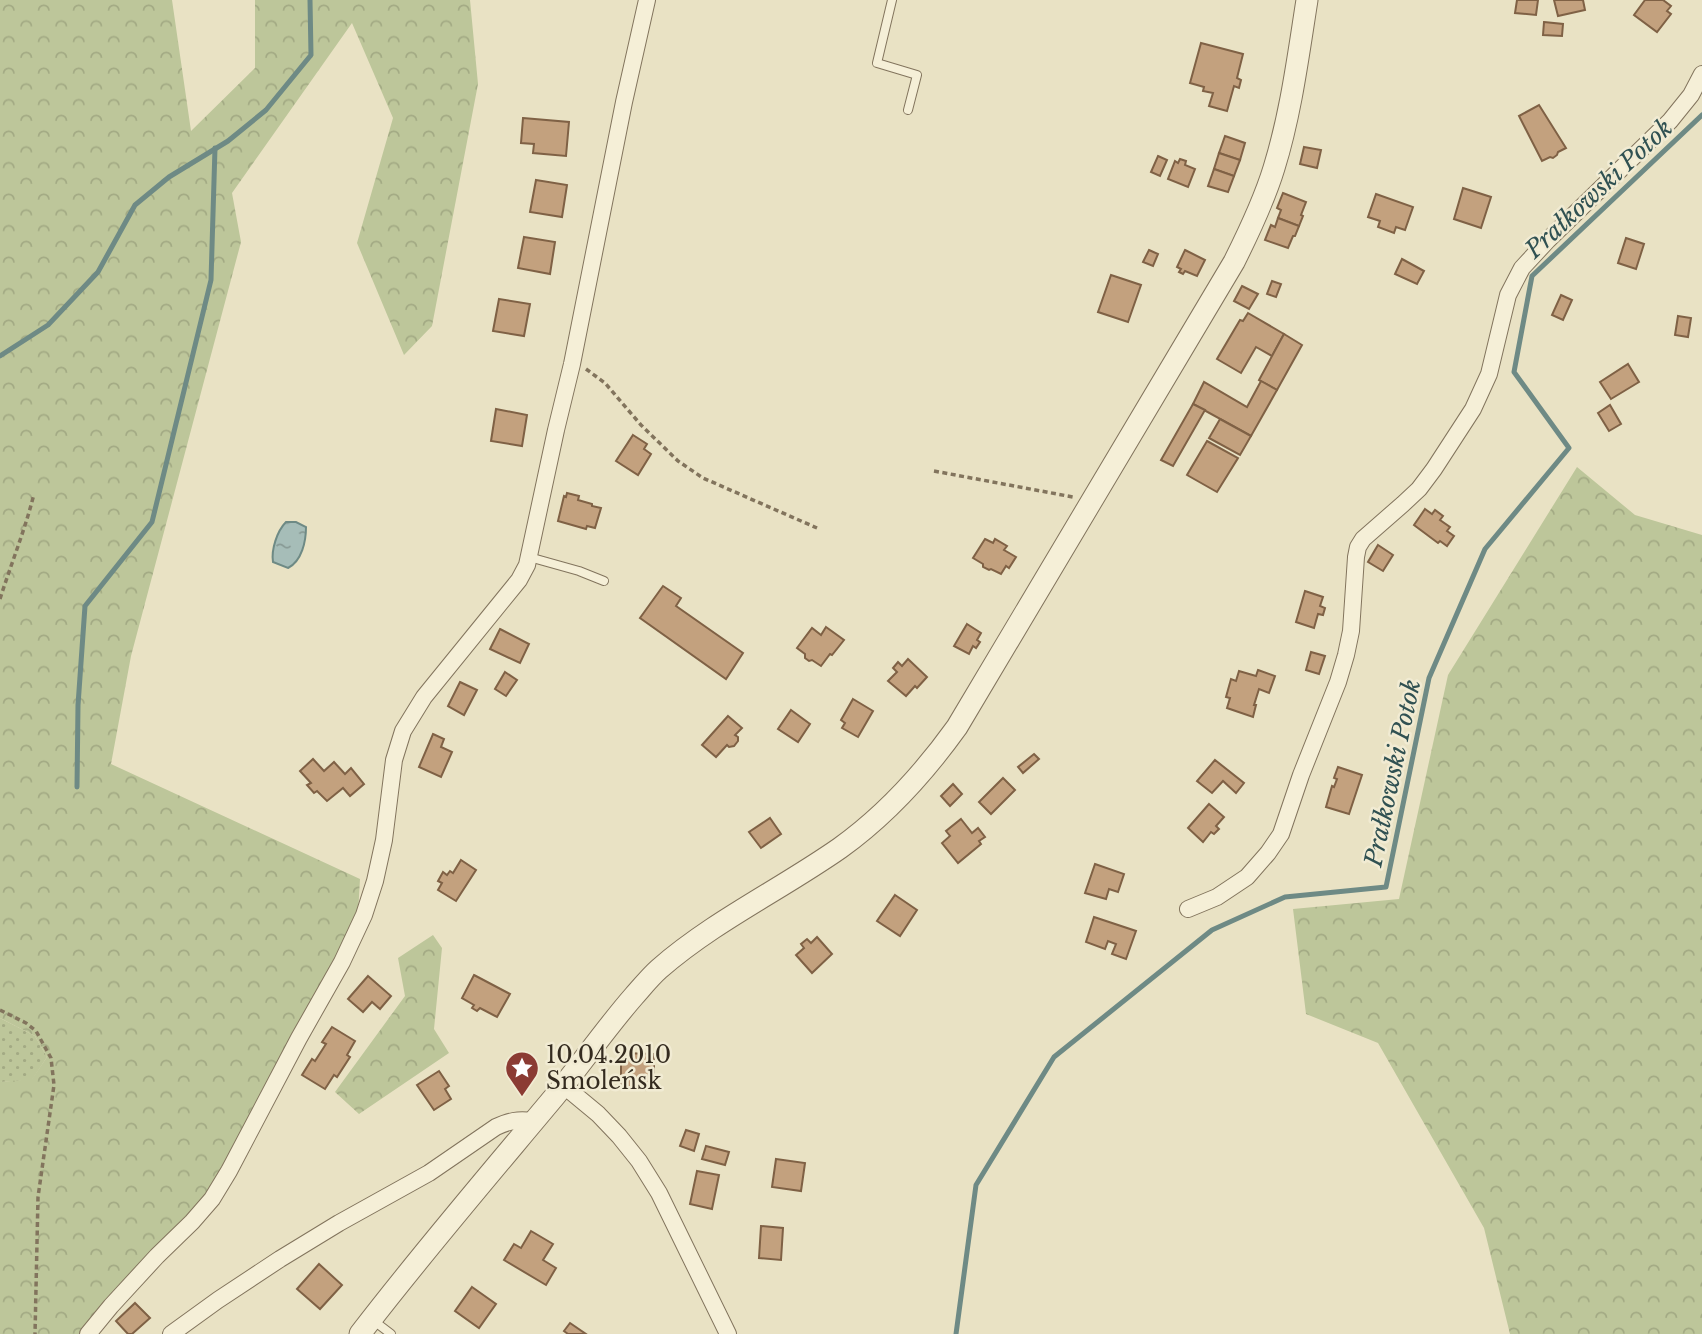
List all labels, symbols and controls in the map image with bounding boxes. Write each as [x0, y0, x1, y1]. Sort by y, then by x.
water label: Prałkowski Potok [1518, 113, 1678, 265]
water label: Prałkowski Potok [1358, 677, 1427, 870]
place label: 10.04.2010 Smoleńsk [546, 1041, 671, 1095]
place icon: 10.04.2010 Smoleńsk [503, 1049, 541, 1098]

